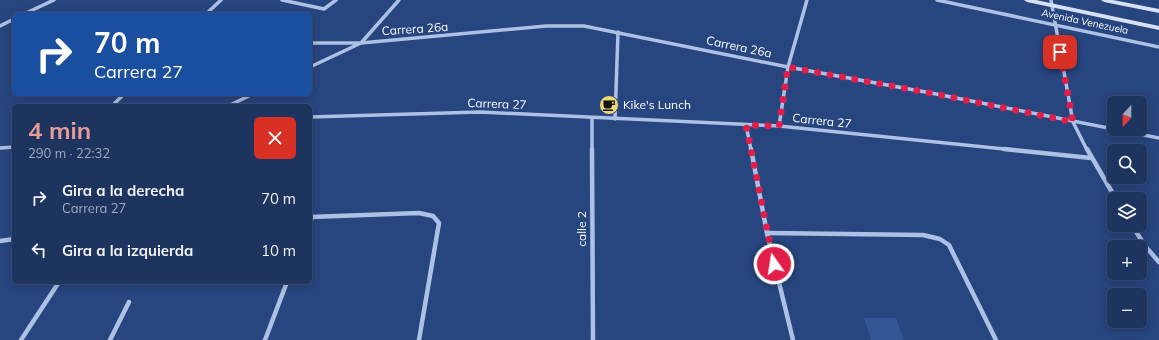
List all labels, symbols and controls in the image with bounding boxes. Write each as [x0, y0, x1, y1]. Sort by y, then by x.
street label: Avenida Venezuela [1040, 6, 1130, 37]
street label: Carrera 26a [381, 19, 449, 38]
text: 70 m [94, 25, 160, 60]
icon: right [28, 28, 80, 80]
street label: Carrera 26a [705, 32, 773, 61]
pin [1043, 35, 1077, 69]
icon: arrive [1049, 41, 1071, 63]
text: Carrera 27 [94, 60, 183, 83]
cafe icon: Kike's Lunch [598, 94, 620, 116]
street label: Carrera 27 [467, 95, 527, 112]
north arrow [1107, 96, 1147, 136]
map controls [1107, 96, 1147, 328]
place label: Kike's Lunch [623, 97, 691, 112]
street label: Carrera 27 [792, 110, 852, 131]
text: 4 min [28, 115, 91, 145]
button: close [254, 117, 296, 159]
button: search [1107, 144, 1147, 184]
text: 290 m · 22:32 [28, 145, 110, 161]
text: Gira a la derecha [62, 181, 184, 200]
icon: right [28, 187, 50, 209]
text: 70 m [261, 189, 296, 208]
button: layers [1107, 192, 1147, 232]
text: Carrera 27 [62, 200, 126, 216]
street label: calle 2 [574, 211, 589, 247]
icon: left [28, 239, 50, 261]
button: + [1107, 240, 1147, 280]
text: Gira a la izquierda [62, 241, 193, 260]
text: 10 m [261, 241, 296, 260]
position arrow [753, 243, 795, 285]
button: − [1107, 288, 1147, 328]

